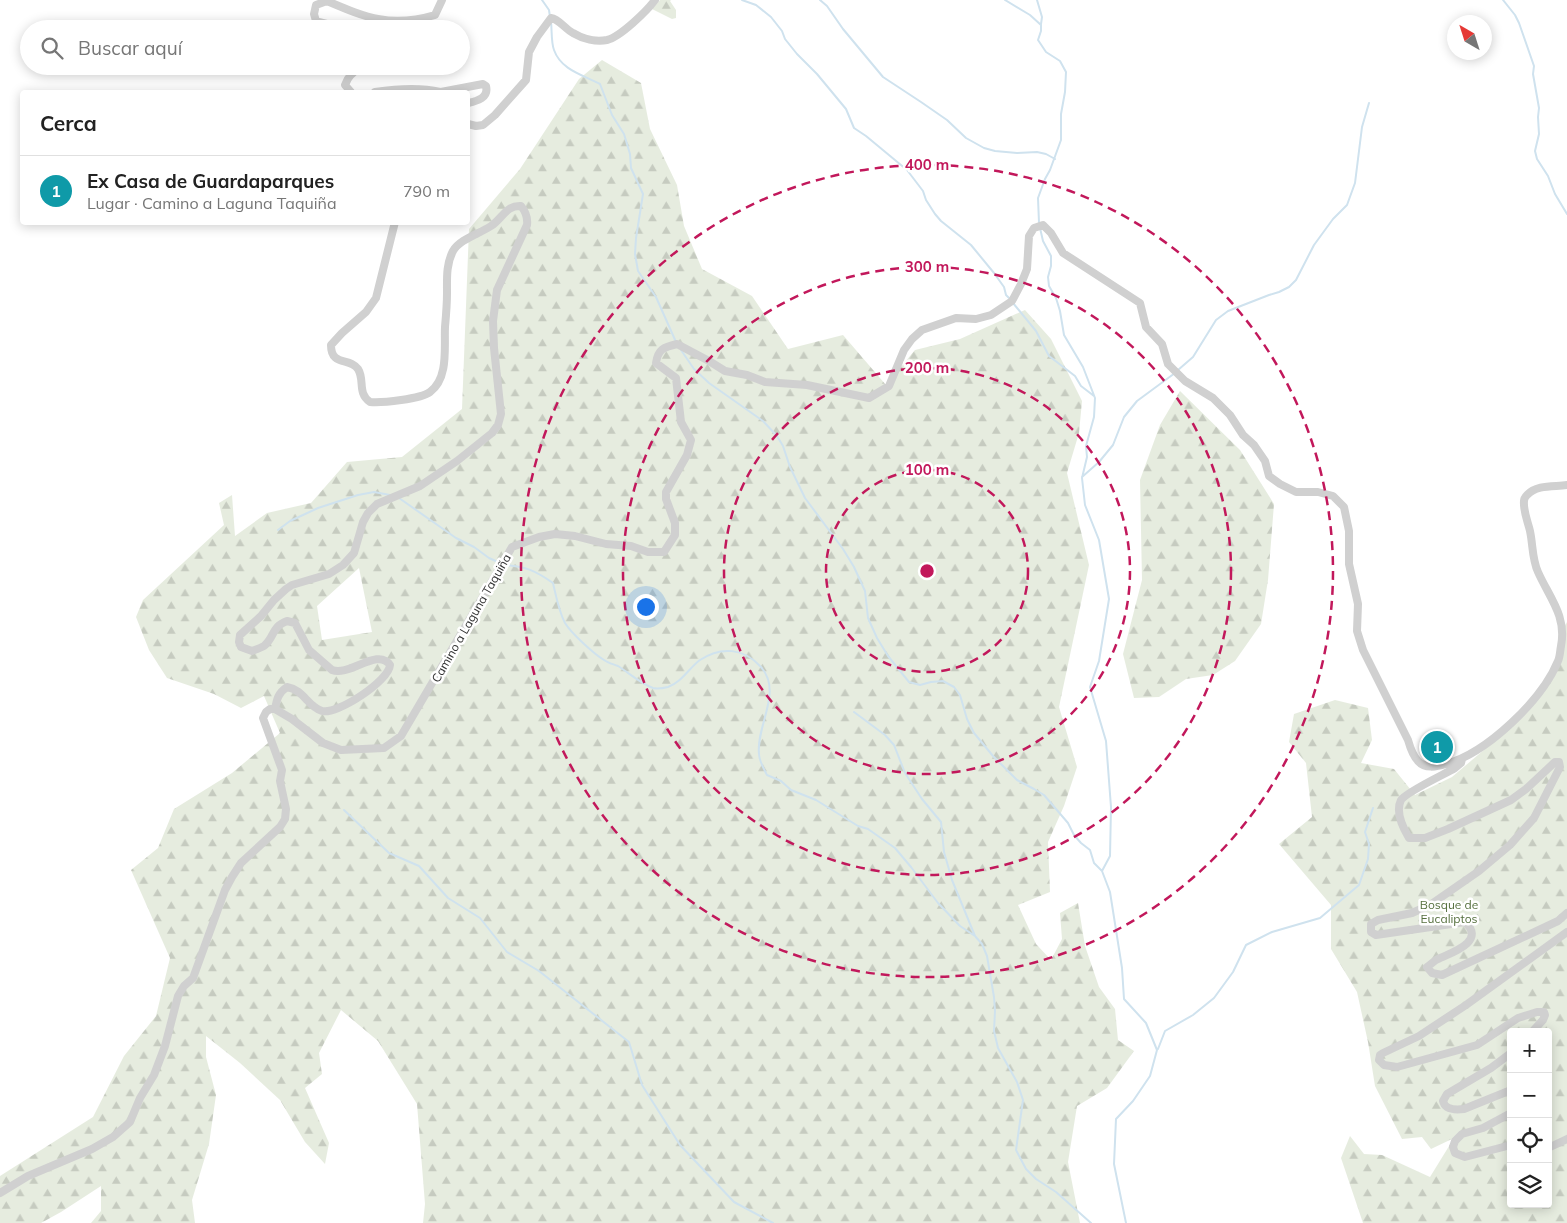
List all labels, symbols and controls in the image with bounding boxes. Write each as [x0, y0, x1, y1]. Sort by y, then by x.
north arrow [1447, 15, 1492, 60]
search box [20, 20, 470, 75]
icon: search [38, 34, 66, 62]
text: Buscar aquí [78, 36, 182, 60]
text: Cerca [40, 110, 97, 136]
text: 400 m [905, 155, 949, 174]
text: Ex Casa de Guardaparques [87, 169, 334, 193]
text: 1 [51, 181, 61, 201]
text: 790 m [403, 181, 450, 201]
text: Lugar · Camino a Laguna Taquiña [87, 193, 337, 213]
text: 300 m [905, 257, 949, 276]
text: 200 m [905, 358, 949, 377]
text: 100 m [905, 460, 949, 479]
street label: Camino a Laguna Taquiña [428, 551, 514, 685]
centre of rings [918, 562, 936, 580]
your location [633, 594, 659, 620]
pin: 1 [1421, 728, 1453, 766]
park label: Bosque de Eucaliptos [1420, 897, 1478, 926]
map controls [1507, 1028, 1552, 1208]
button: + [1507, 1028, 1552, 1073]
button: − [1507, 1073, 1552, 1118]
button: locate [1507, 1118, 1552, 1163]
button: layers [1507, 1163, 1552, 1208]

